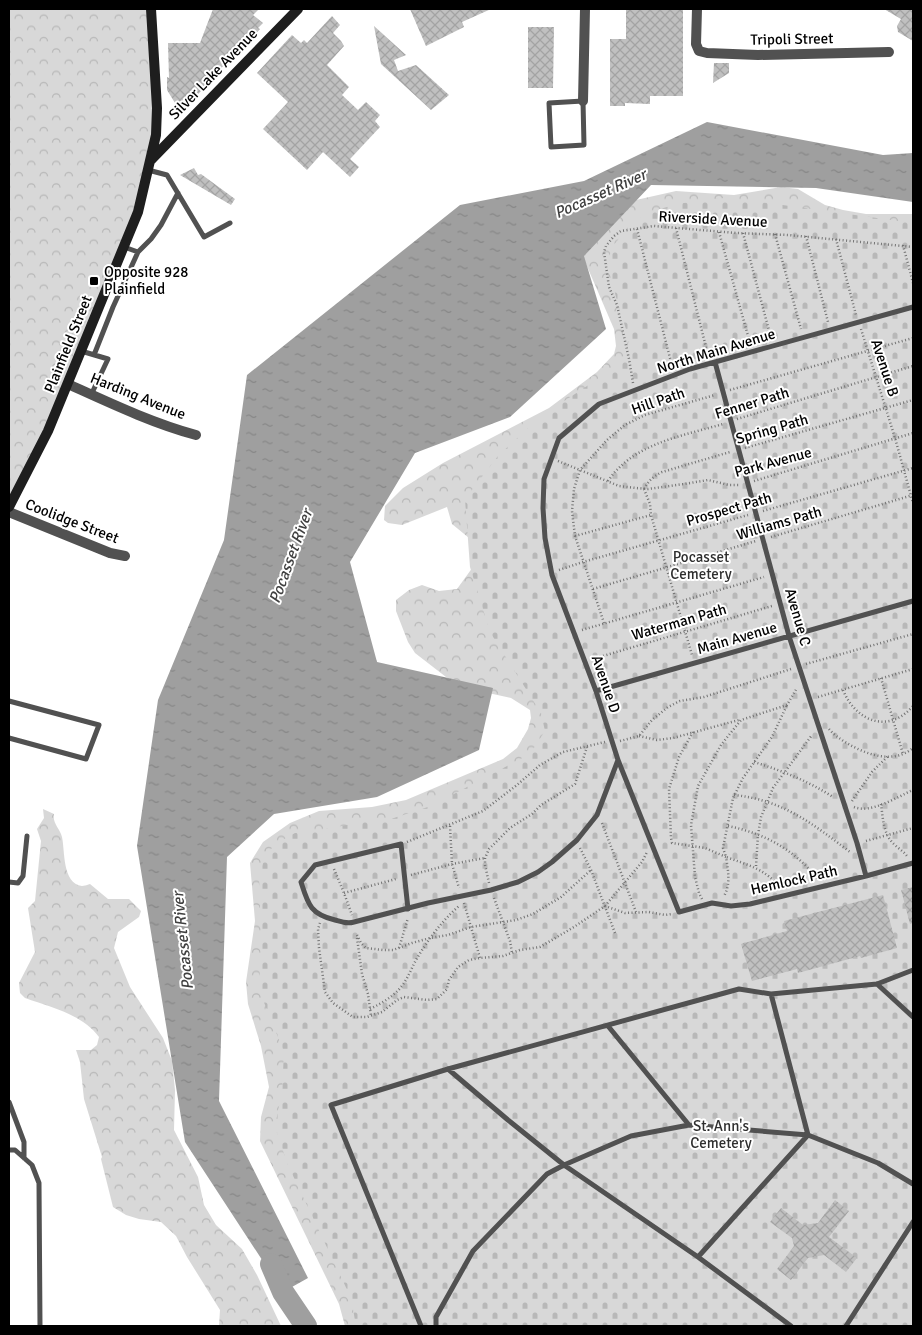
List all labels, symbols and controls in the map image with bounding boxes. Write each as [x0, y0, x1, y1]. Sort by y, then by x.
street label: Silver Lake Avenue [165, 25, 261, 123]
street label: Tripoli Street [750, 29, 834, 49]
water label: Pocasset River [551, 164, 651, 223]
street label: Riverside Avenue [658, 207, 768, 231]
place label: Opposite 928 Plainfield [104, 263, 188, 298]
marker: Opposite 928 Plainfield [88, 275, 100, 287]
street label: Plainfield Street [40, 293, 96, 395]
street label: North Main Avenue [655, 324, 777, 378]
street label: Avenue B [867, 337, 903, 399]
street label: Harding Avenue [88, 369, 188, 423]
street label: Fenner Path [713, 383, 791, 423]
street label: Hill Path [629, 384, 687, 418]
street label: Spring Path [734, 410, 810, 448]
street label: Park Avenue [732, 443, 814, 481]
street label: Prospect Path [684, 488, 774, 530]
street label: Coolidge Street [23, 495, 121, 547]
street label: Williams Path [734, 502, 824, 544]
water label: Pocasset River [265, 505, 318, 606]
park label: Pocasset Cemetery [670, 548, 732, 583]
street label: Avenue C [781, 586, 815, 648]
street label: Waterman Path [629, 600, 729, 644]
street label: Main Avenue [695, 618, 779, 658]
street label: Avenue D [588, 653, 624, 715]
street label: Hemlock Path [749, 861, 839, 899]
water label: Pocasset River [168, 889, 198, 991]
park label: St. Ann's Cemetery [690, 1117, 752, 1152]

